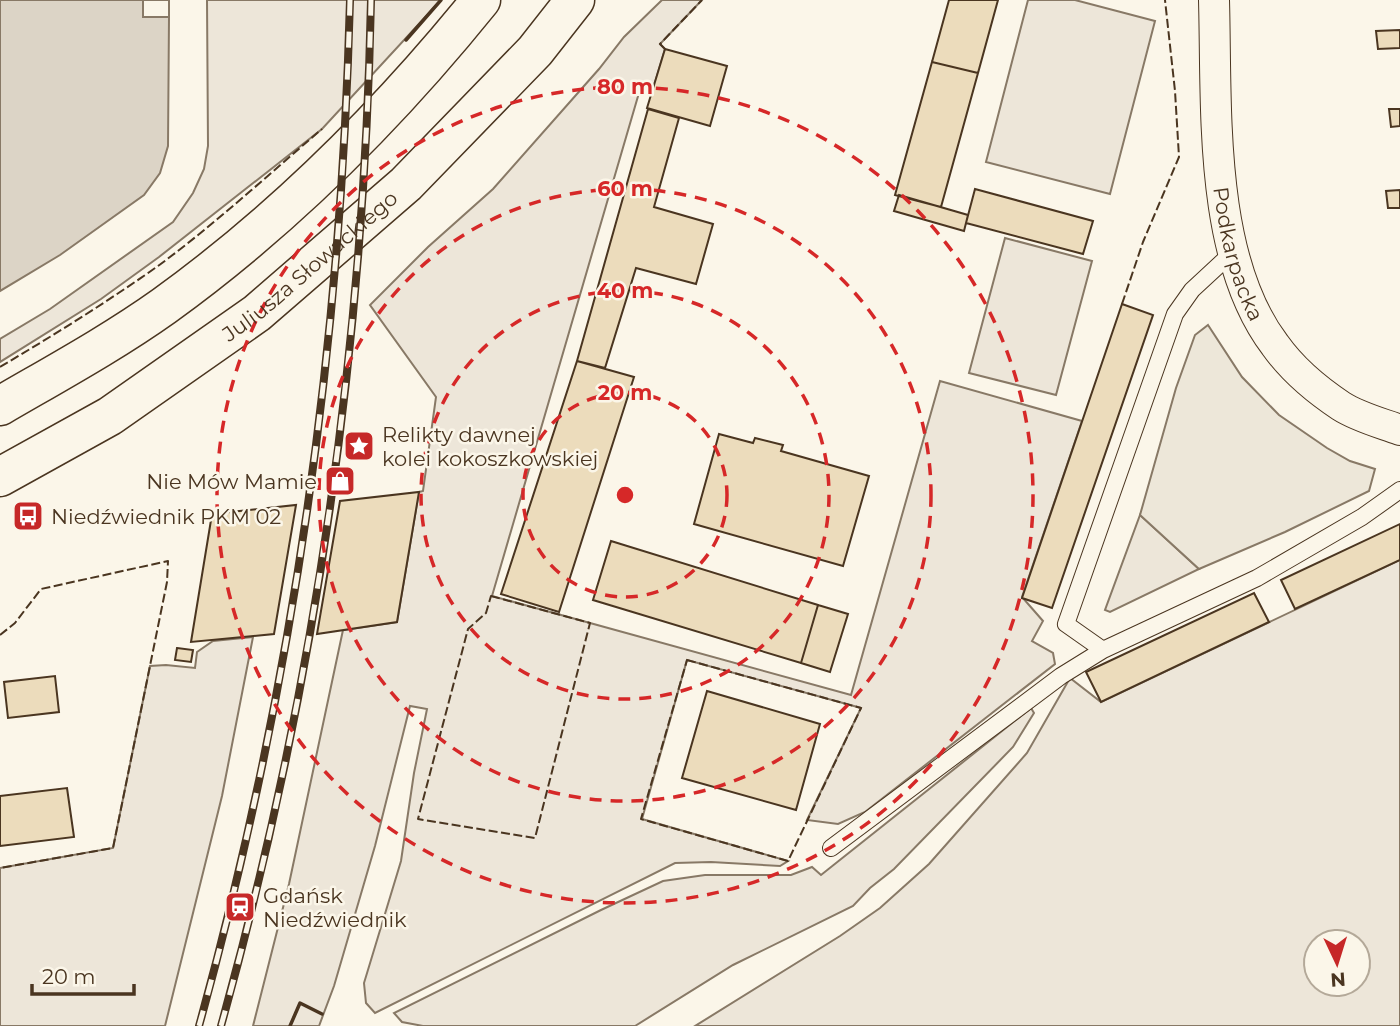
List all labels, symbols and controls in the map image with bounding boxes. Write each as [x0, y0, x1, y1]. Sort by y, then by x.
text: 80 m [597, 74, 653, 99]
text: 60 m [597, 176, 653, 201]
street label: Juliusza Słowackiego [216, 185, 402, 347]
street label: Podkarpacka [1209, 185, 1269, 325]
text: 40 m [597, 278, 653, 303]
text: 20 m [598, 380, 652, 405]
place label: Relikty dawnej kolei kokoszkowskiej [382, 422, 598, 471]
place icon: Relikty dawnej kolei kokoszkowskiej [342, 429, 376, 463]
shop icon: Nie Mów Mamie [323, 464, 357, 498]
place label: Nie Mów Mamie [146, 469, 317, 494]
centre of rings [613, 483, 637, 507]
bus stop icon: Niedźwiednik PKM 02 [11, 499, 45, 533]
place label: Niedźwiednik PKM 02 [51, 504, 281, 529]
place label: Gdańsk Niedźwiednik [263, 883, 407, 932]
station icon: Gdańsk Niedźwiednik [223, 890, 257, 924]
north arrow [1302, 928, 1372, 998]
scale bar [32, 953, 133, 997]
text: 20 m [42, 964, 96, 989]
text: N [1330, 967, 1347, 991]

